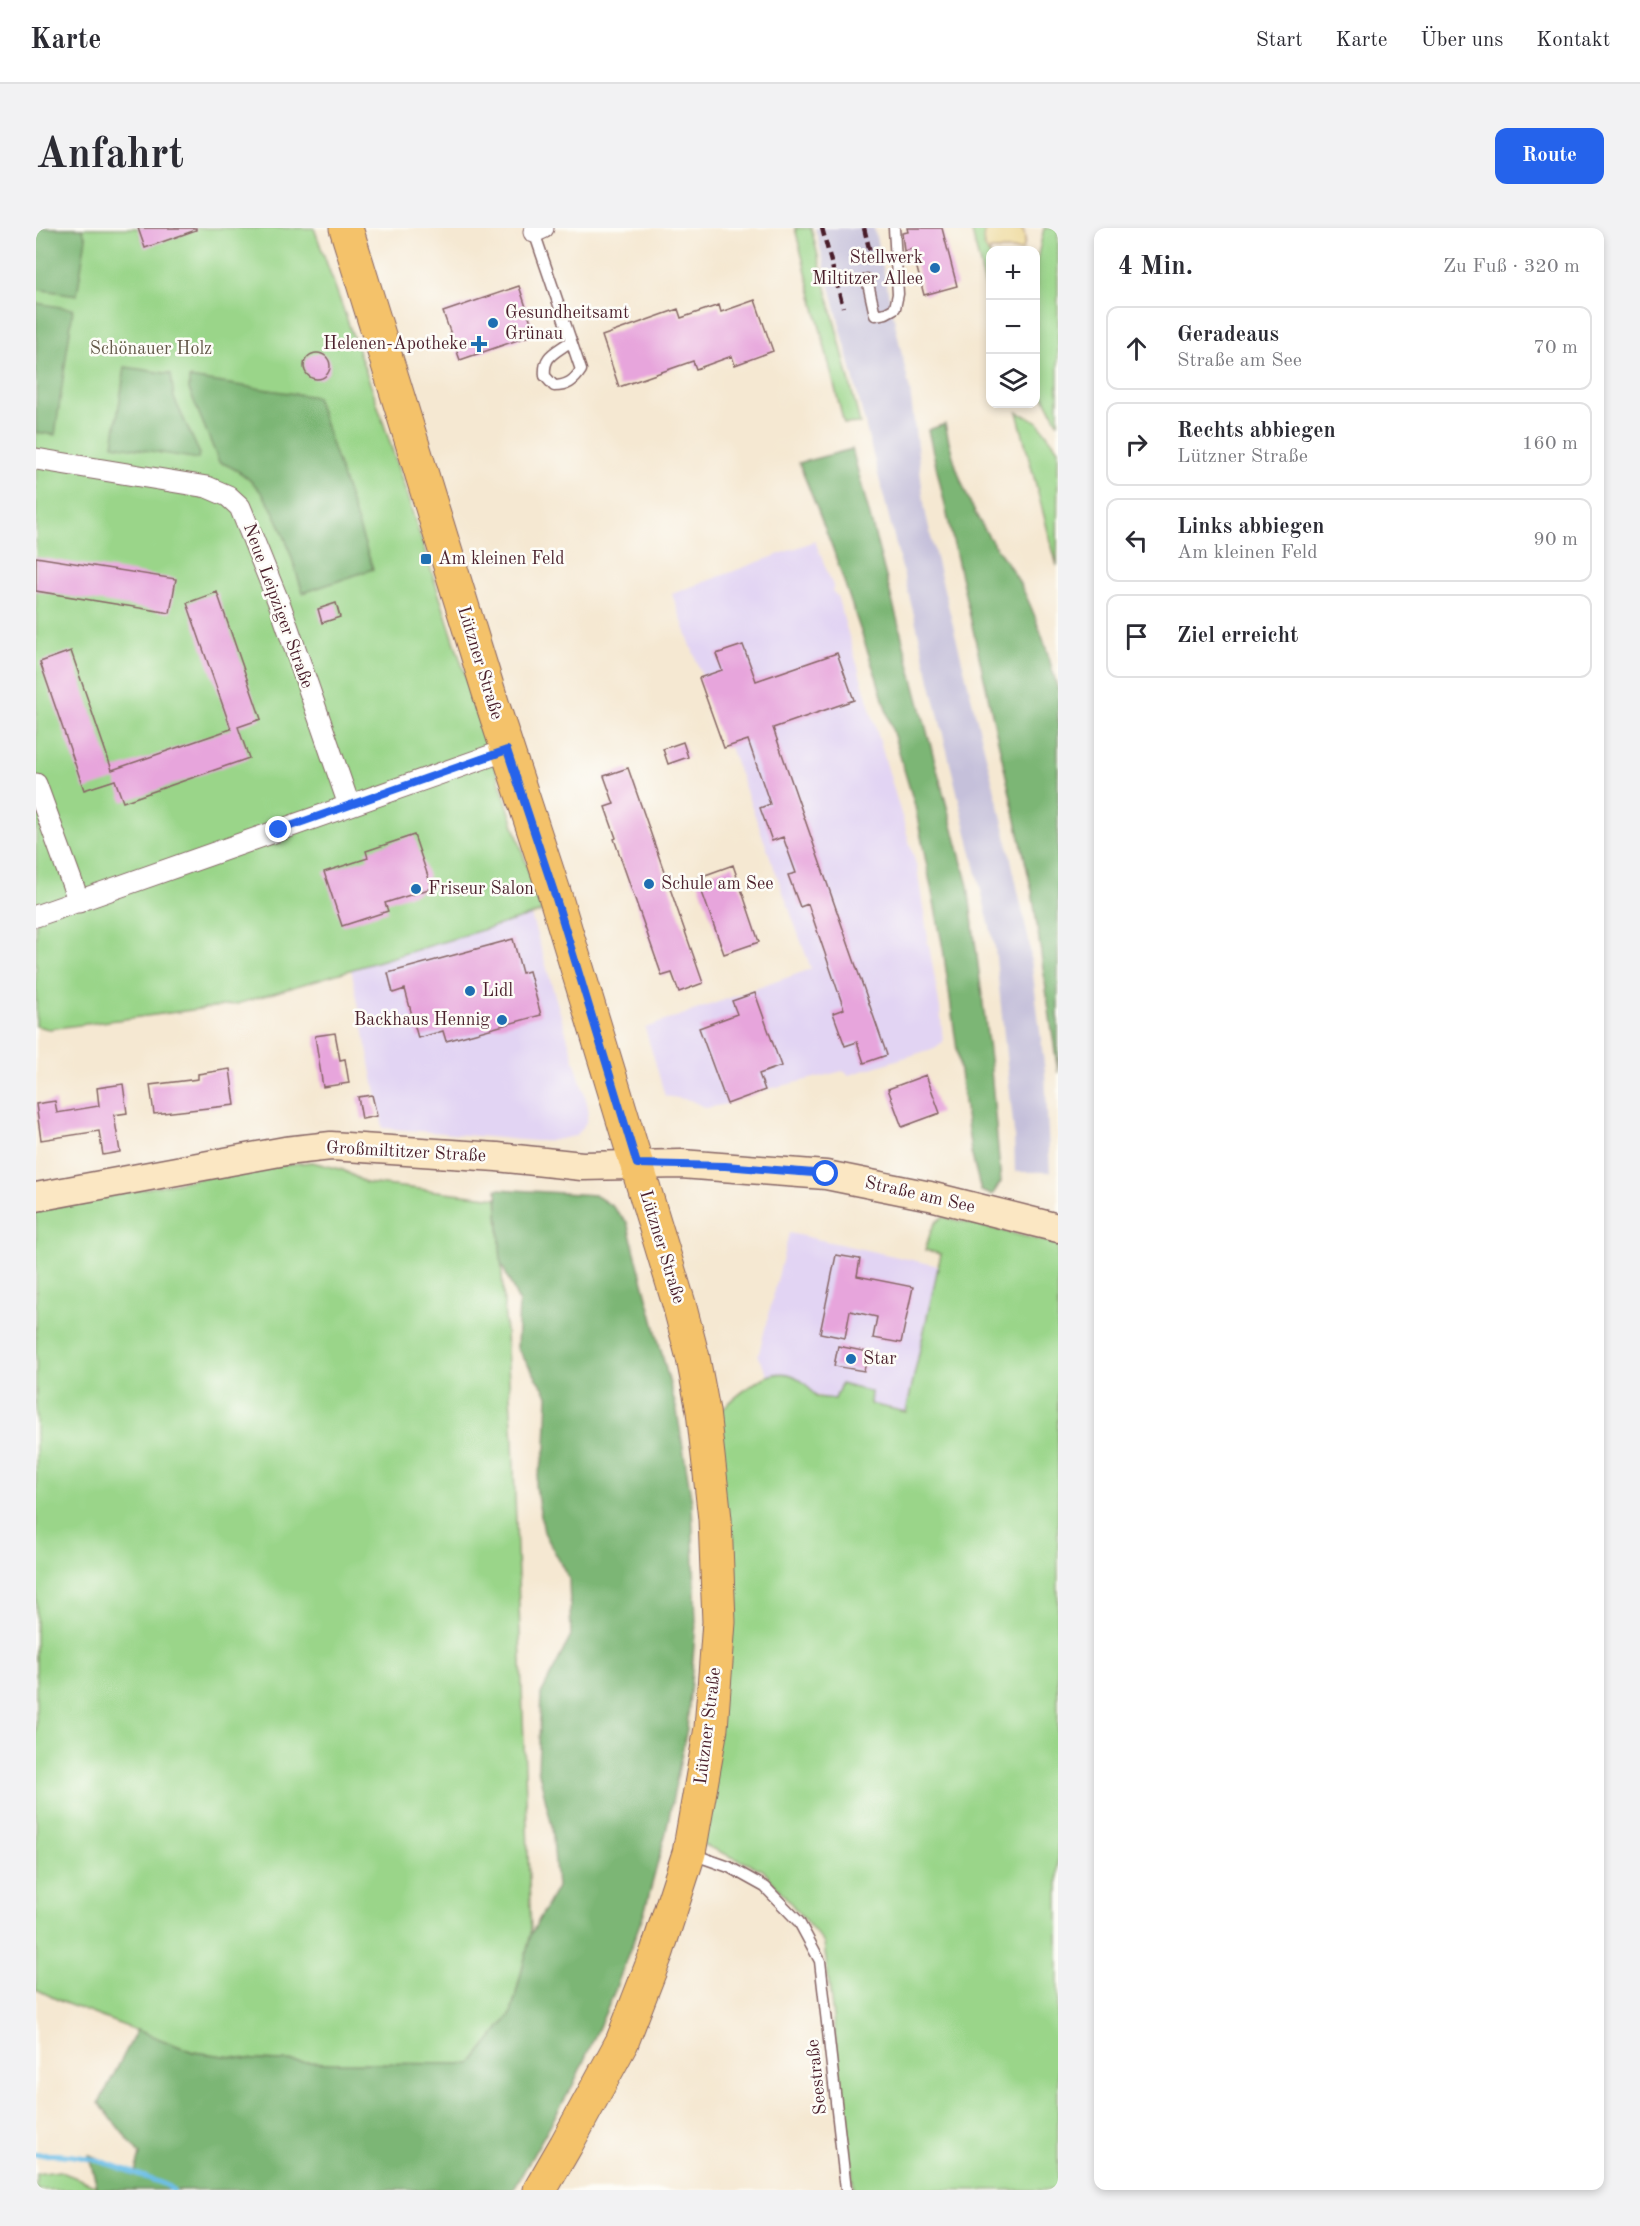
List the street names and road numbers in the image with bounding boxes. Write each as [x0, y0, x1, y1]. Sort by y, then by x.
street label: Neue Leipziger Straße [240, 521, 316, 691]
street label: Lützner Straße [454, 604, 506, 722]
street label: Großmiltitzer Straße [325, 1139, 487, 1165]
street label: Straße am See [863, 1174, 977, 1216]
street label: Lützner Straße [636, 1188, 688, 1306]
street label: Lützner Straße [692, 1666, 724, 1786]
street label: Seestraße [804, 2038, 830, 2116]

